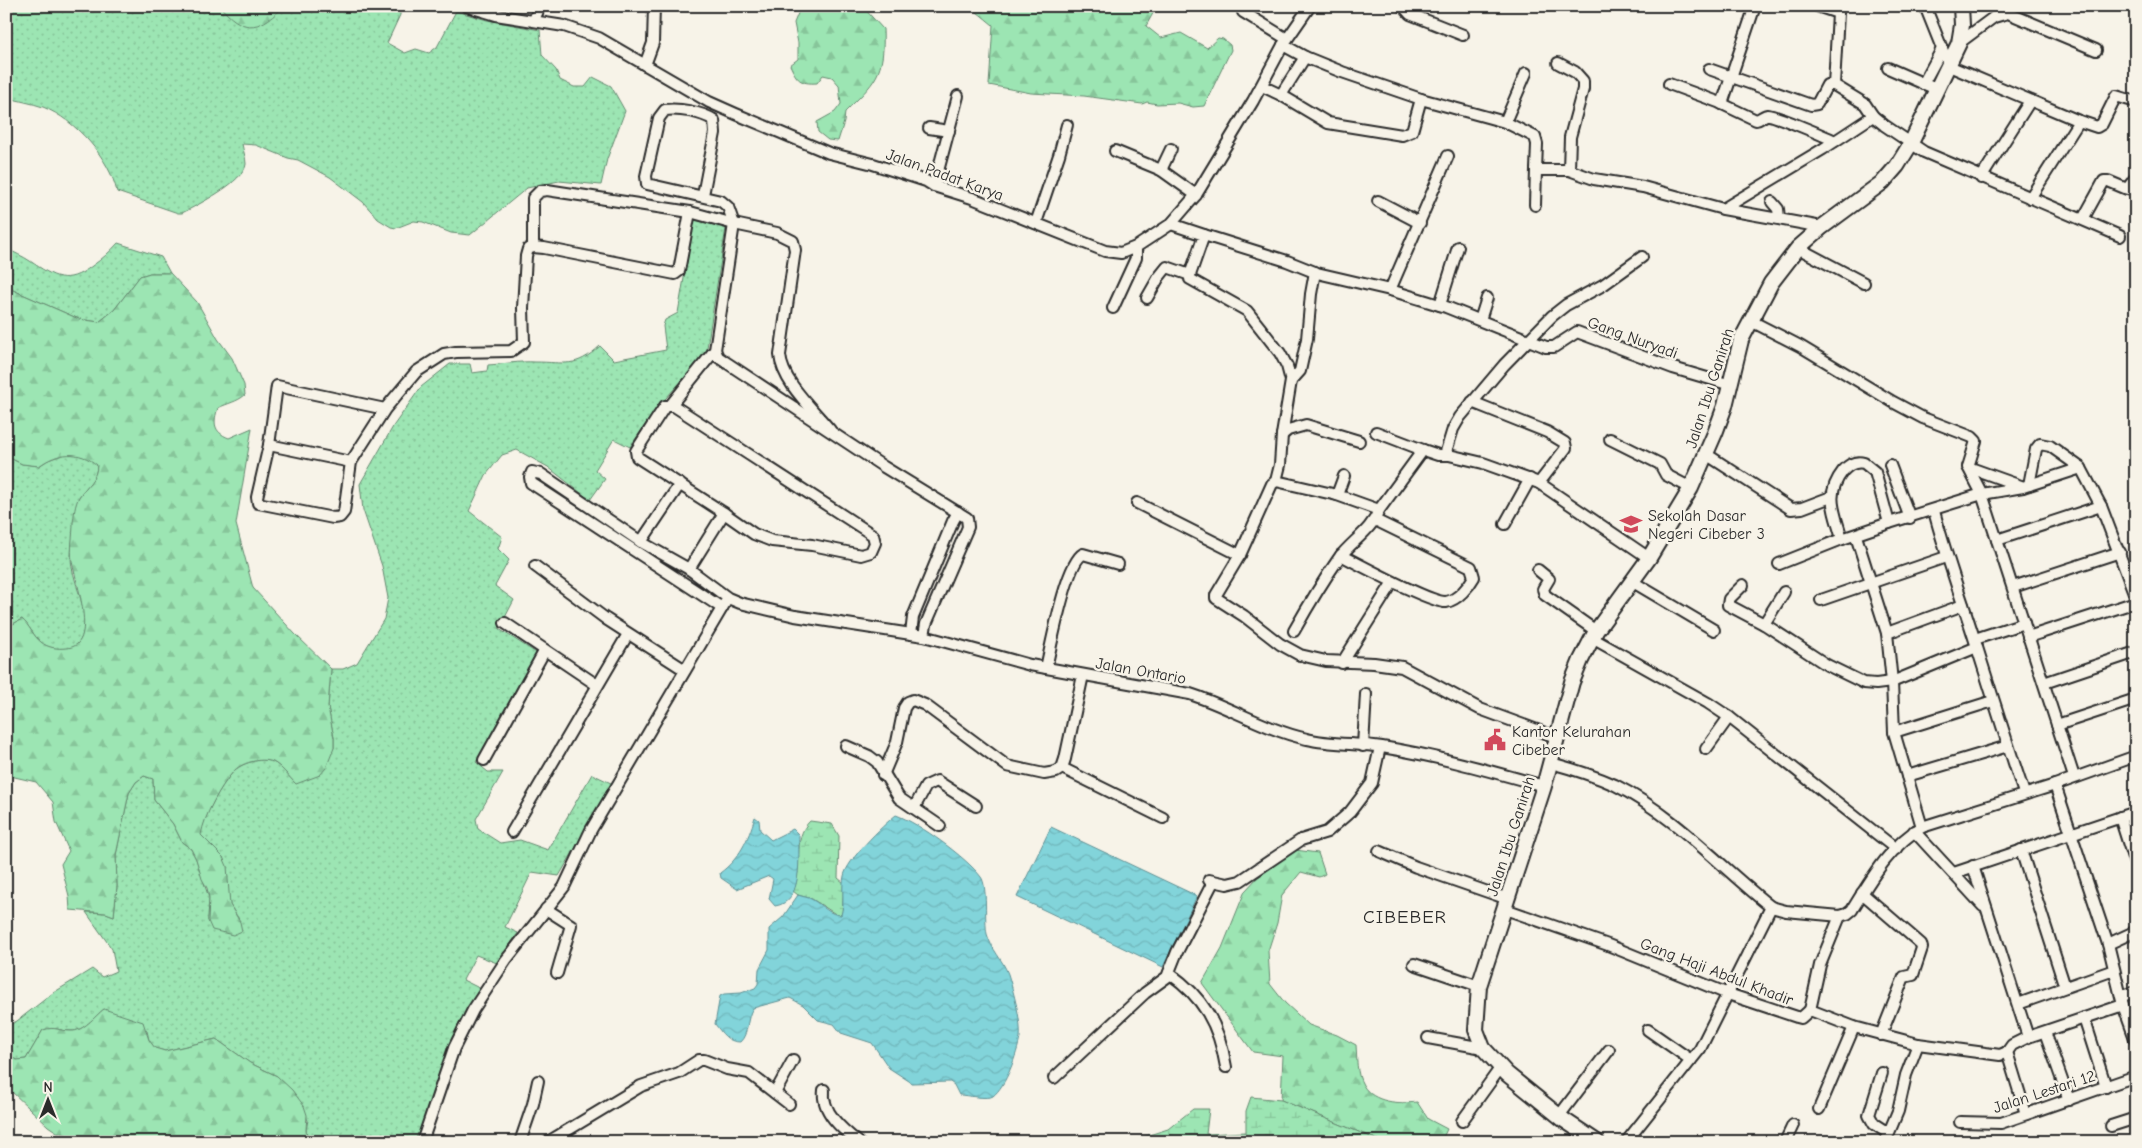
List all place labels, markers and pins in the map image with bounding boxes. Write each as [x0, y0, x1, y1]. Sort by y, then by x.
place label: Sekolah Dasar Negeri Cibeber 3 [1648, 507, 1765, 543]
school or university icon: Sekolah Dasar Negeri Cibeber 3 [1618, 511, 1644, 537]
place label: Kantor Kelurahan Cibeber [1512, 723, 1631, 759]
public building icon: Kantor Kelurahan Cibeber [1482, 727, 1508, 753]

